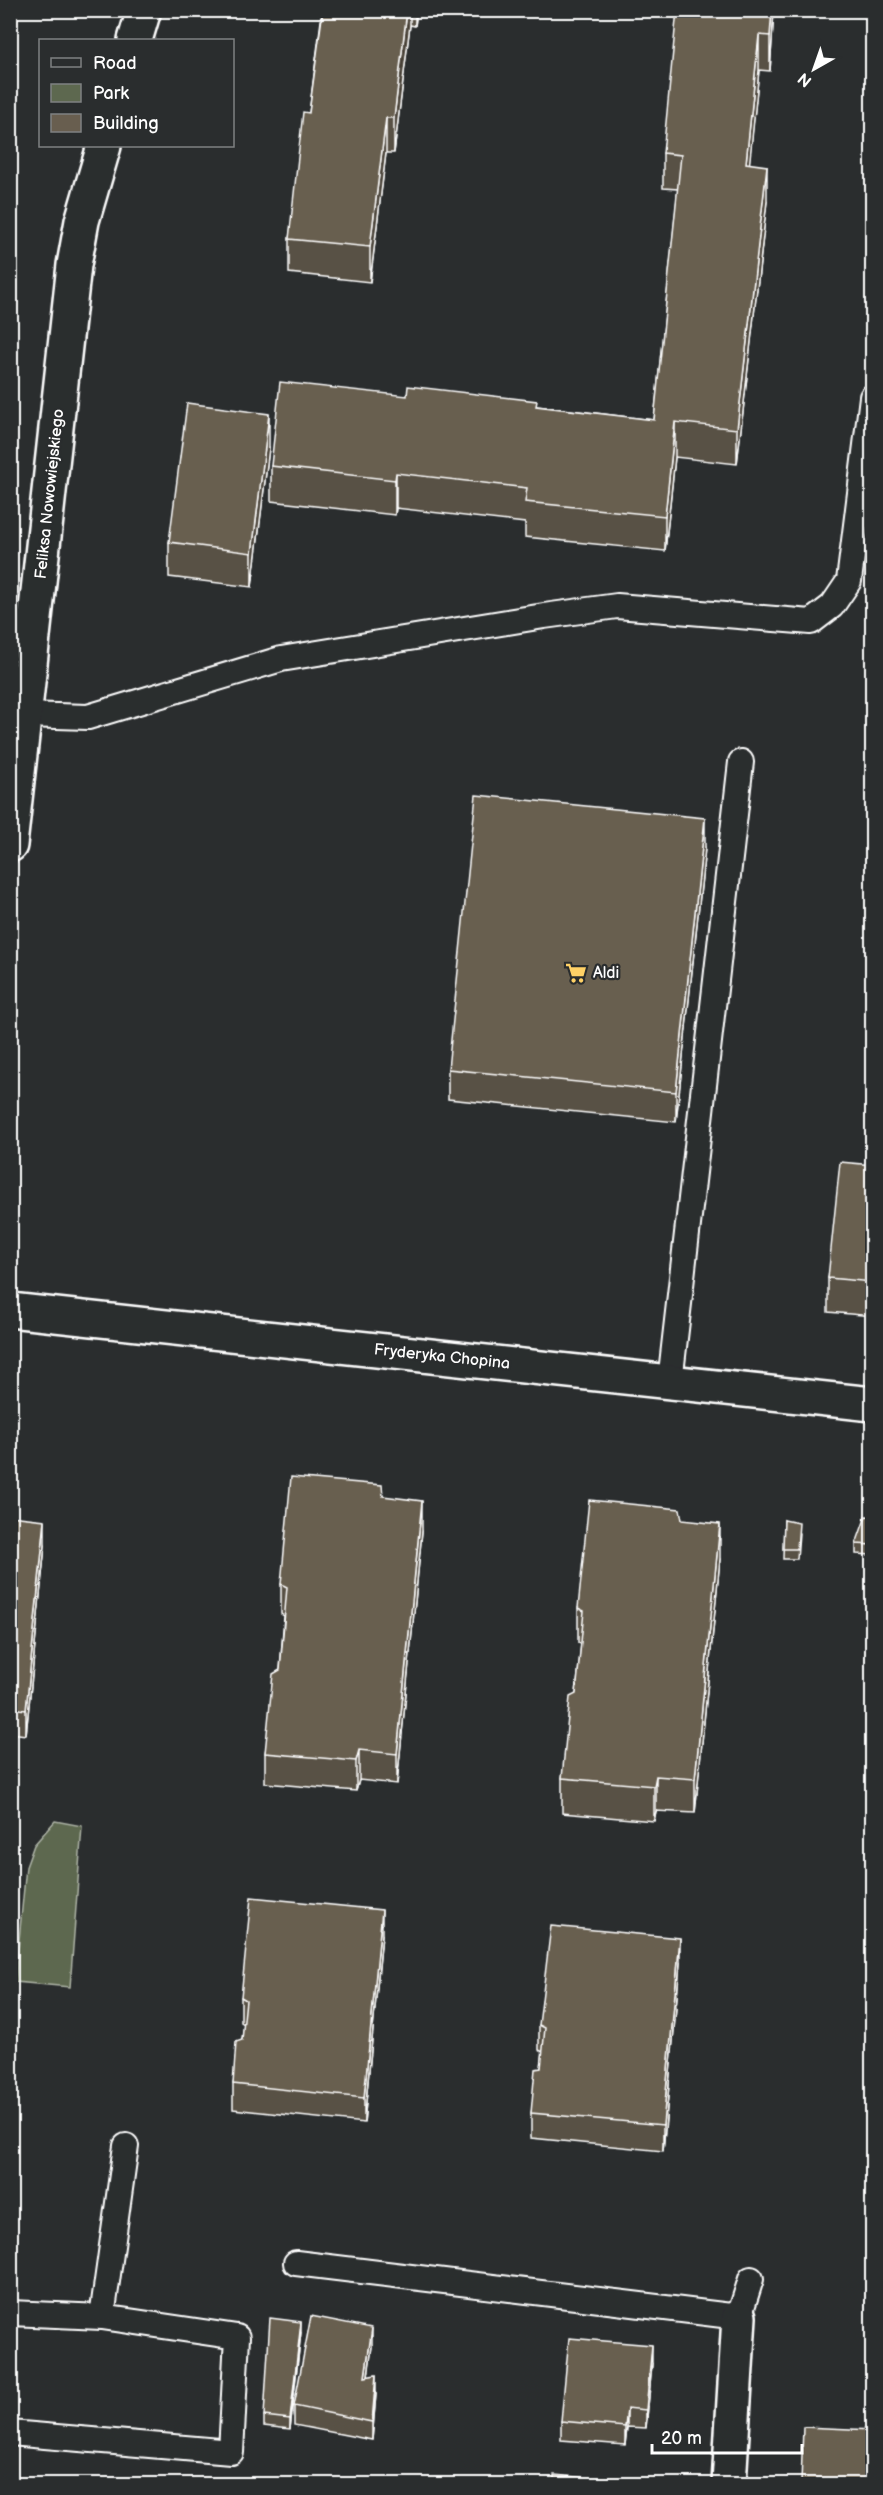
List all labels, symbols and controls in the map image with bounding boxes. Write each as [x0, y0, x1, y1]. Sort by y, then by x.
legend [39, 39, 234, 147]
north arrow [784, 39, 844, 99]
text: Road [93, 53, 137, 74]
text: N [795, 68, 816, 90]
text: Park [93, 83, 129, 104]
text: Building [93, 113, 159, 134]
street label: Feliksa Nowowiejskiego [32, 408, 68, 580]
supermarket icon: Aldi [564, 961, 588, 985]
place label: Aldi [593, 964, 619, 983]
street label: Fryderyka Chopina [373, 1340, 511, 1374]
scale bar [652, 2417, 802, 2455]
text: 20 m [661, 2428, 702, 2449]

